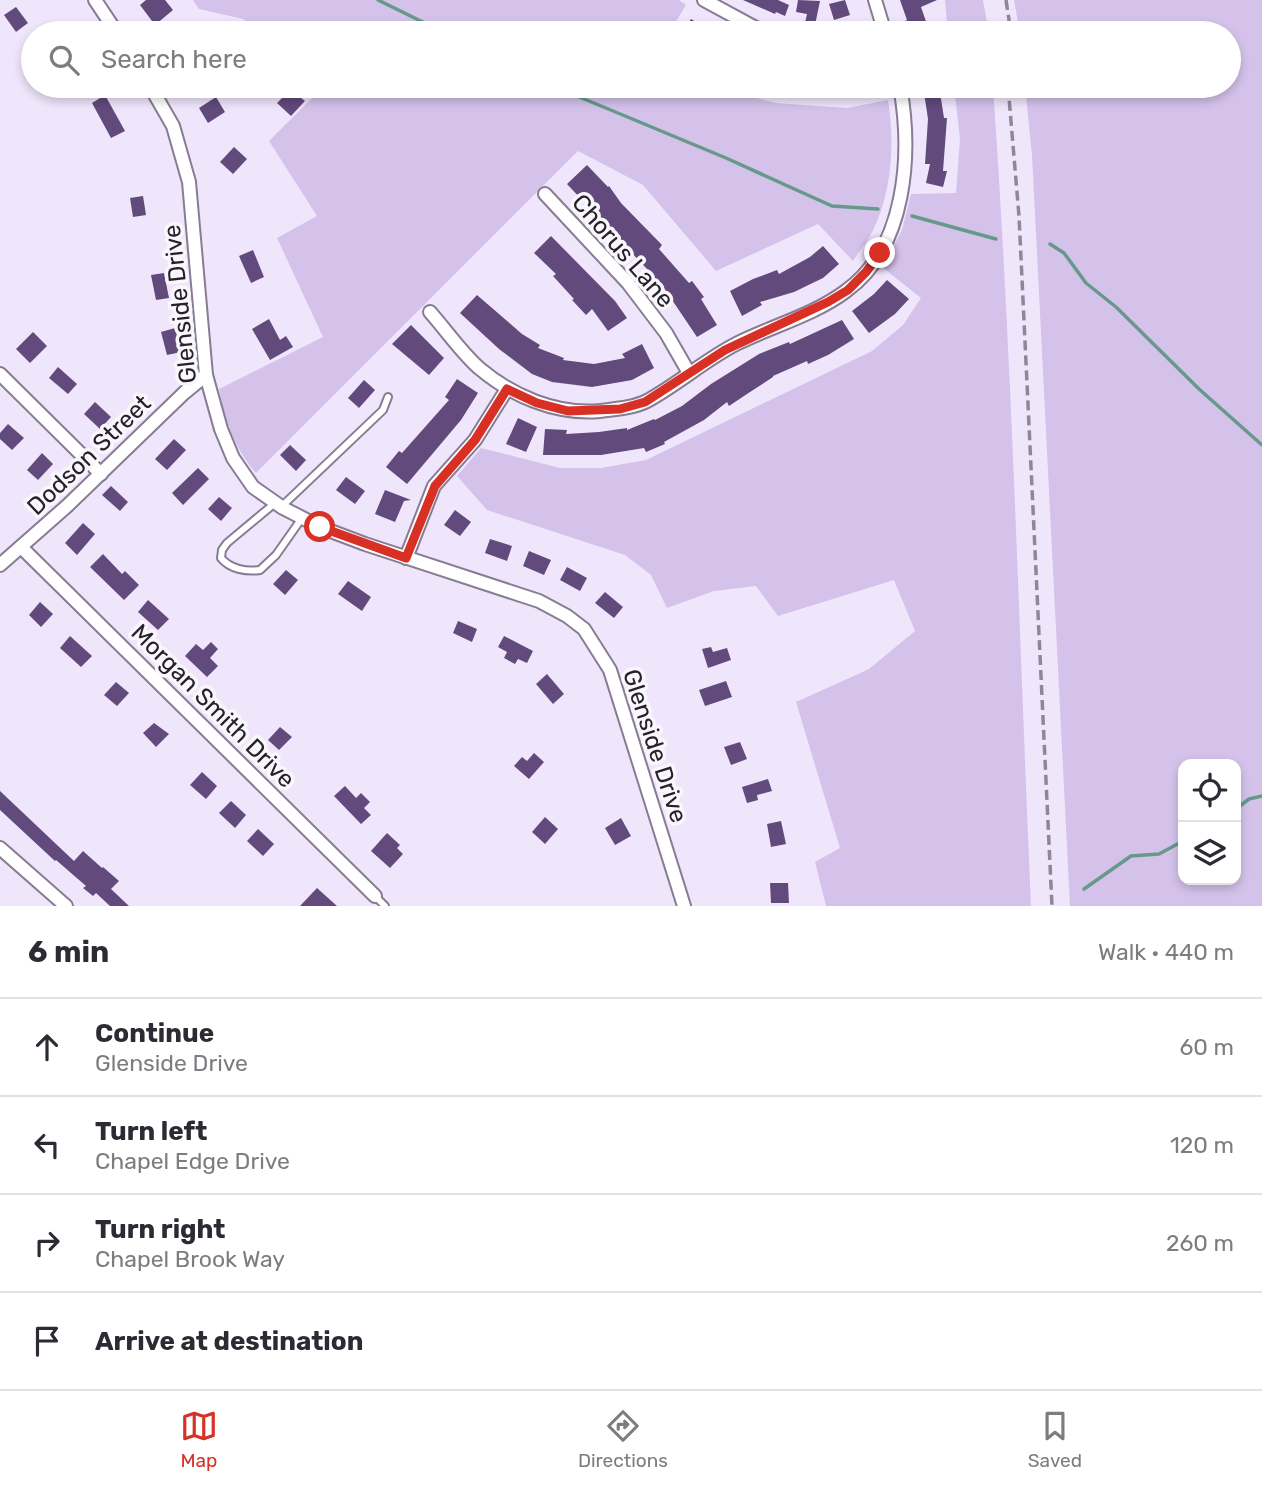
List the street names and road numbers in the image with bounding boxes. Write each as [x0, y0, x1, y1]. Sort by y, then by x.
street label: Chorus Lane [566, 189, 680, 313]
street label: Glenside Drive [158, 223, 202, 385]
street label: Dodson Street [22, 389, 156, 521]
street label: Morgan Smith Drive [126, 619, 300, 793]
street label: Glenside Drive [617, 666, 693, 826]

